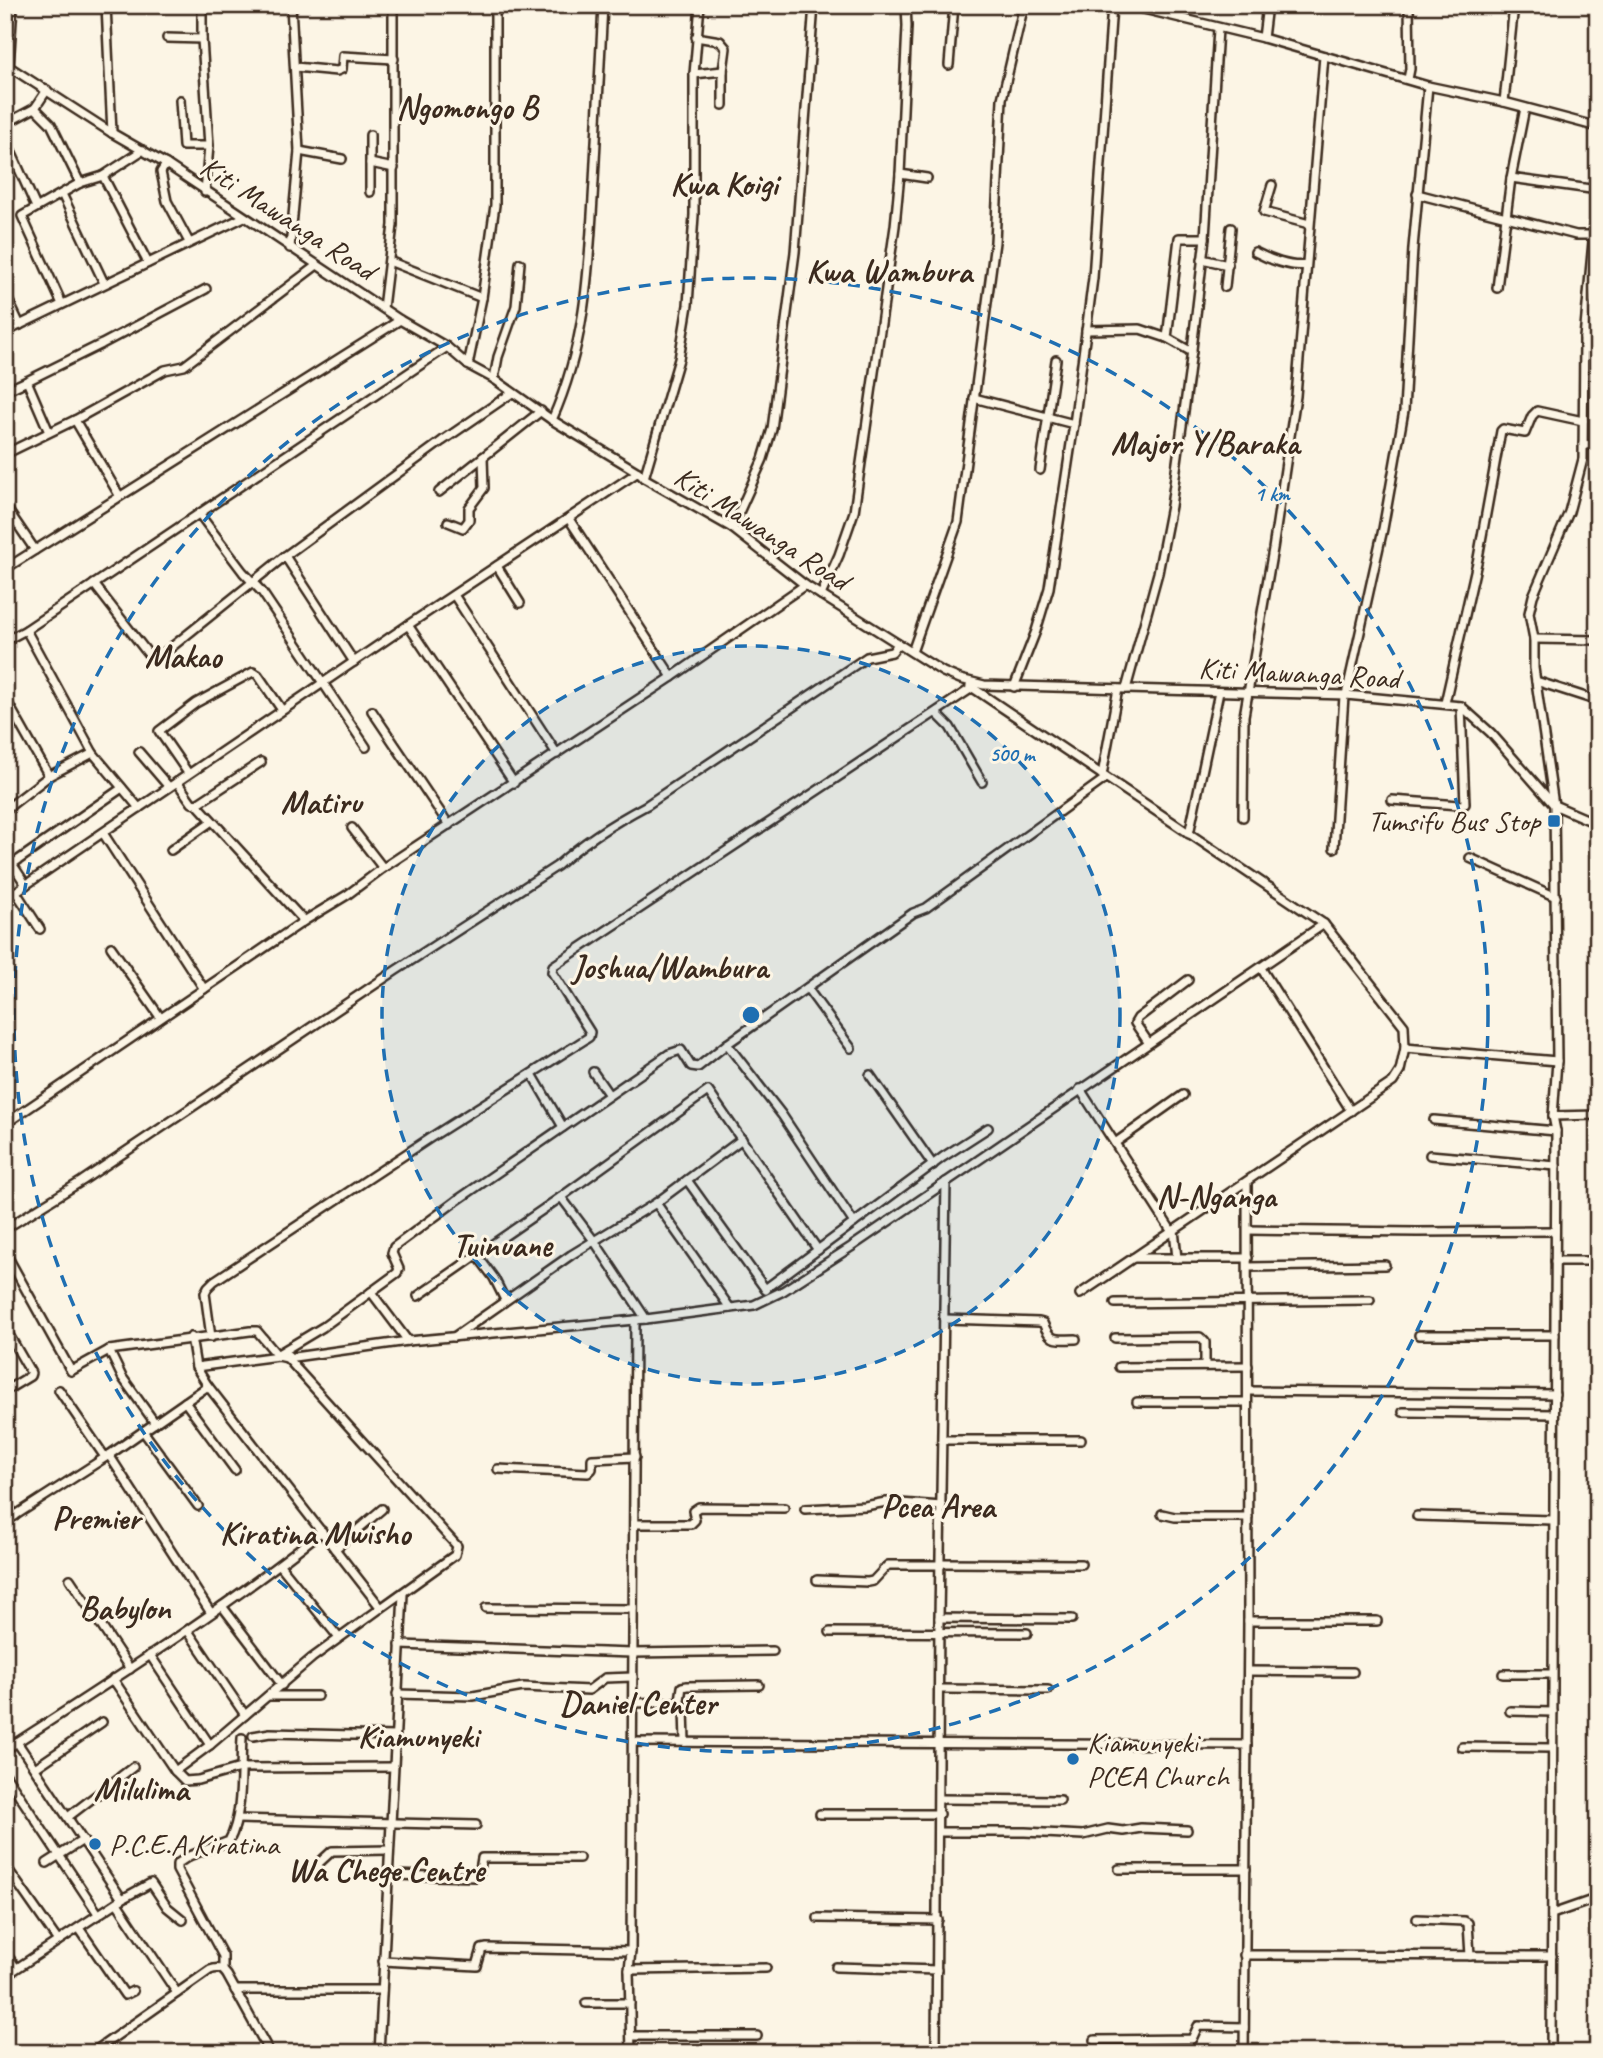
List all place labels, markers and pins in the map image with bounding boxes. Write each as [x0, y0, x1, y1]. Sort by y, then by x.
place label: Tumsifu Bus Stop [1368, 802, 1542, 840]
marker: Tumsifu Bus Stop [1546, 813, 1562, 829]
centre of rings [739, 1003, 763, 1027]
place label: Kiamunyeki PCEA Church [1087, 1723, 1231, 1795]
marker: Kiamunyeki PCEA Church [1065, 1751, 1081, 1767]
place label: P.C.E.A Kiratina [109, 1825, 281, 1863]
marker: P.C.E.A Kiratina [87, 1836, 103, 1852]

